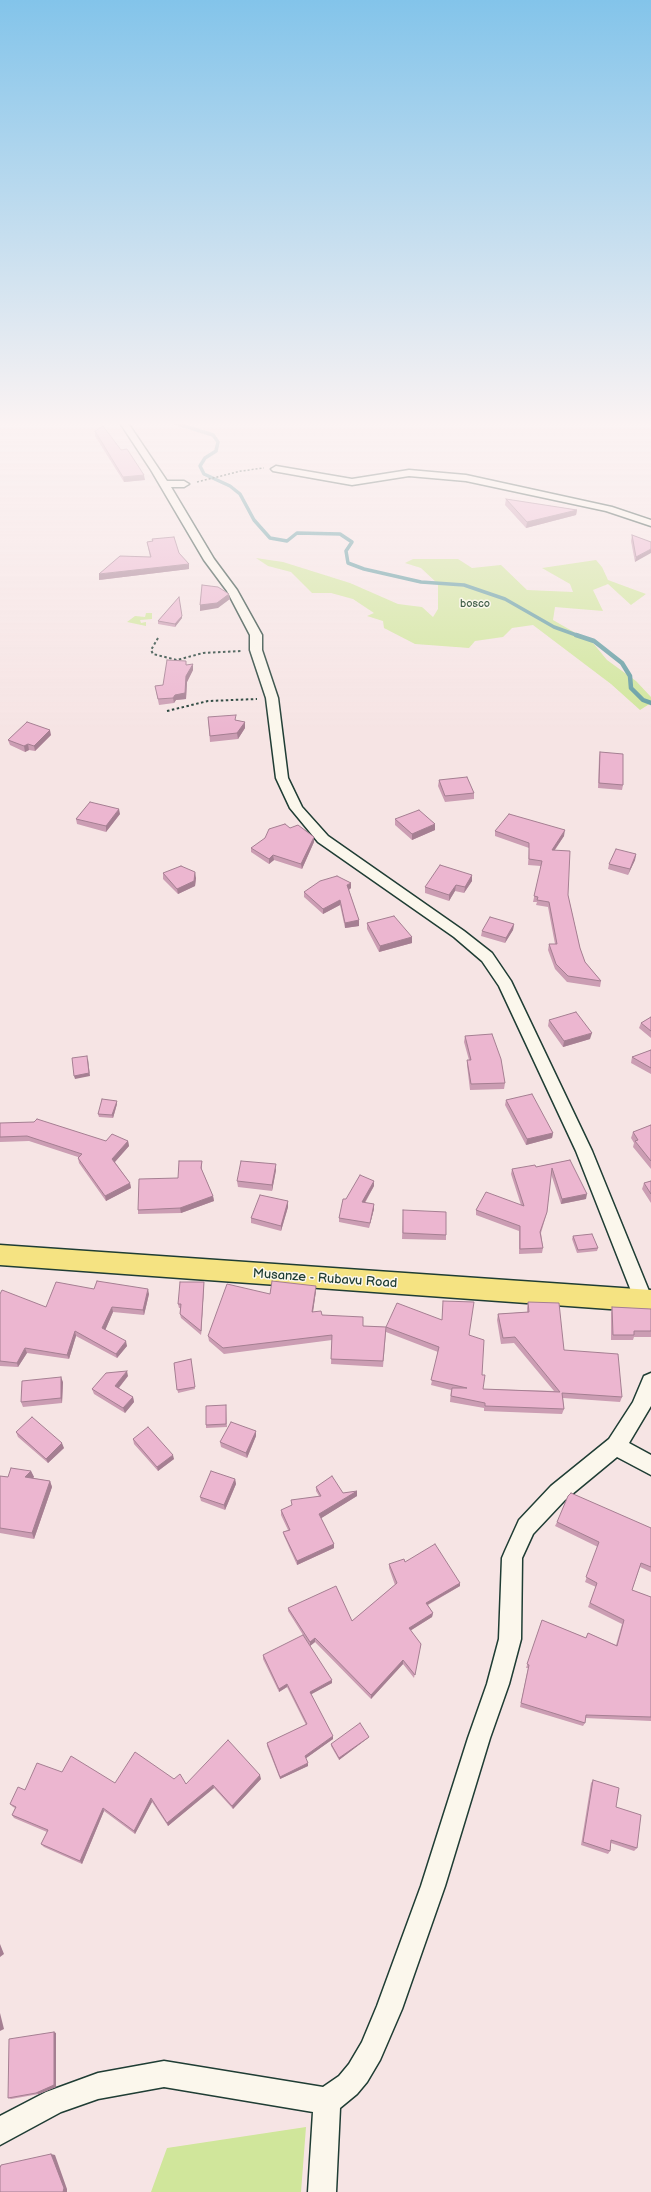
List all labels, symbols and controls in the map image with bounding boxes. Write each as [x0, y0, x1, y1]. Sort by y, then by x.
park label: bosco [460, 597, 490, 611]
street label: Musanze - Rubavu Road [252, 1266, 398, 1292]

